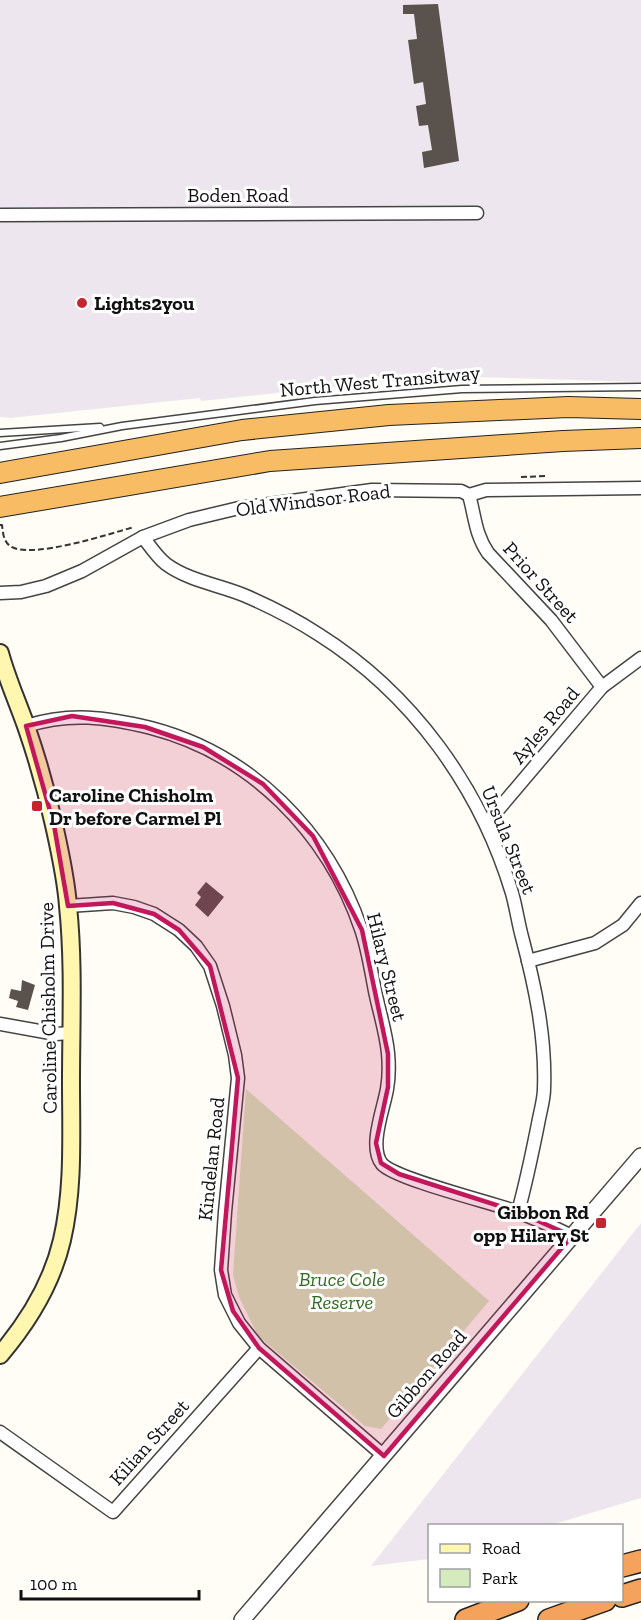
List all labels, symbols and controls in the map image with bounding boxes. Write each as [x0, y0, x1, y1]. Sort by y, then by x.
street label: Boden Road [187, 183, 289, 207]
place label: Lights2you [94, 291, 195, 315]
marker: Lights2you [75, 296, 89, 310]
street label: North West Transitway [279, 360, 482, 402]
street label: Old Windsor Road [234, 479, 392, 521]
street label: Prior Street [498, 536, 584, 628]
street label: Ayles Road [506, 682, 584, 768]
street label: Ursula Street [476, 782, 542, 898]
place label: Caroline Chisholm Dr before Carmel Pl [49, 783, 222, 830]
marker: Caroline Chisholm Dr before Carmel Pl [30, 799, 44, 813]
street label: Caroline Chisholm Drive [34, 902, 62, 1114]
street label: Hilary Street [362, 910, 412, 1024]
street label: Kindelan Road [193, 1096, 229, 1222]
place label: Gibbon Rd opp Hilary St [473, 1200, 590, 1247]
marker: Gibbon Rd opp Hilary St [594, 1216, 608, 1230]
park label: Bruce Cole Reserve [299, 1267, 385, 1314]
street label: Gibbon Road [381, 1325, 471, 1423]
street label: Kilian Street [104, 1394, 194, 1490]
legend [428, 1524, 623, 1602]
text: Road [482, 1537, 521, 1559]
scale bar [21, 1563, 200, 1601]
text: Park [482, 1567, 518, 1589]
text: 100 m [30, 1573, 78, 1595]

